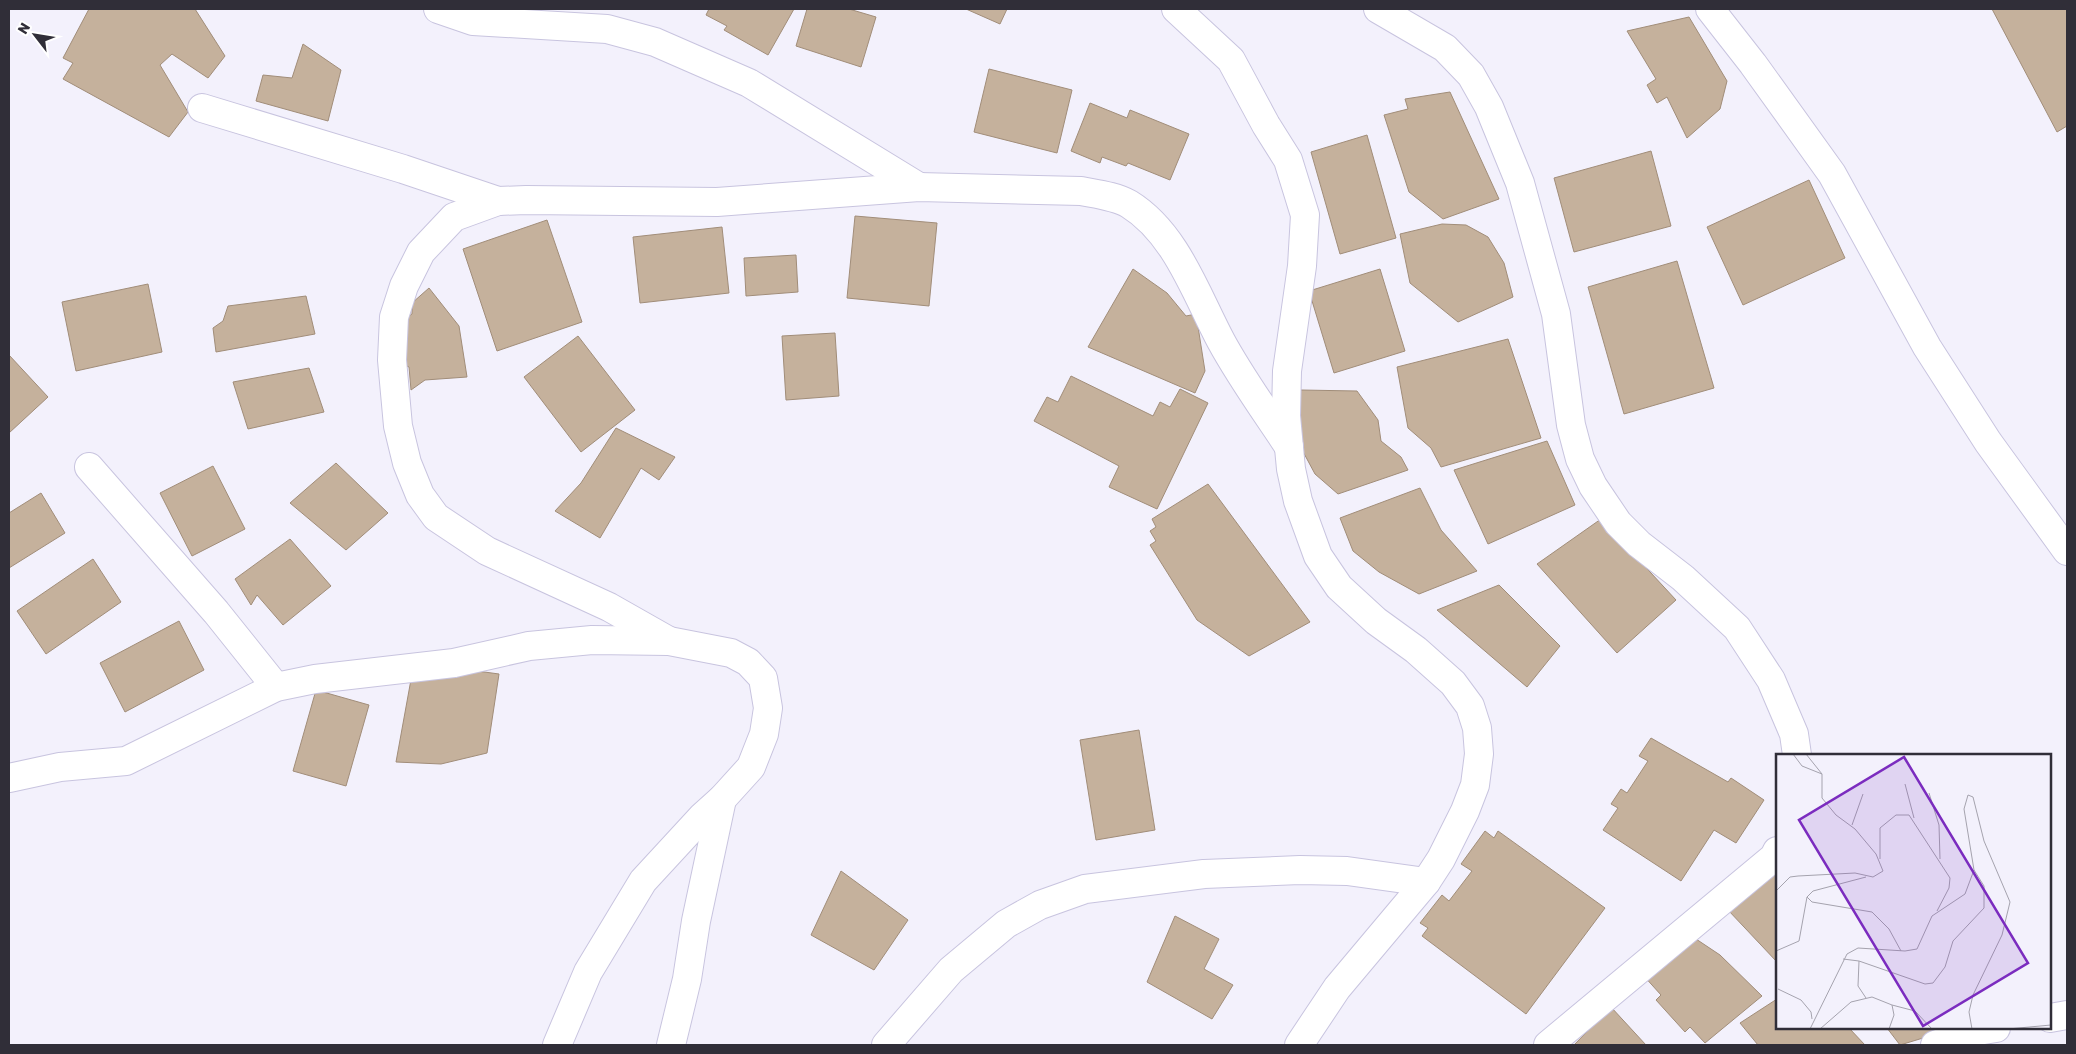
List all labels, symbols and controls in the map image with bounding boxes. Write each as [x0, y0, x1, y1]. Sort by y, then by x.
north arrow [10, 10, 60, 60]
text: N [14, 20, 34, 37]
inset map [1776, 754, 2051, 1029]

